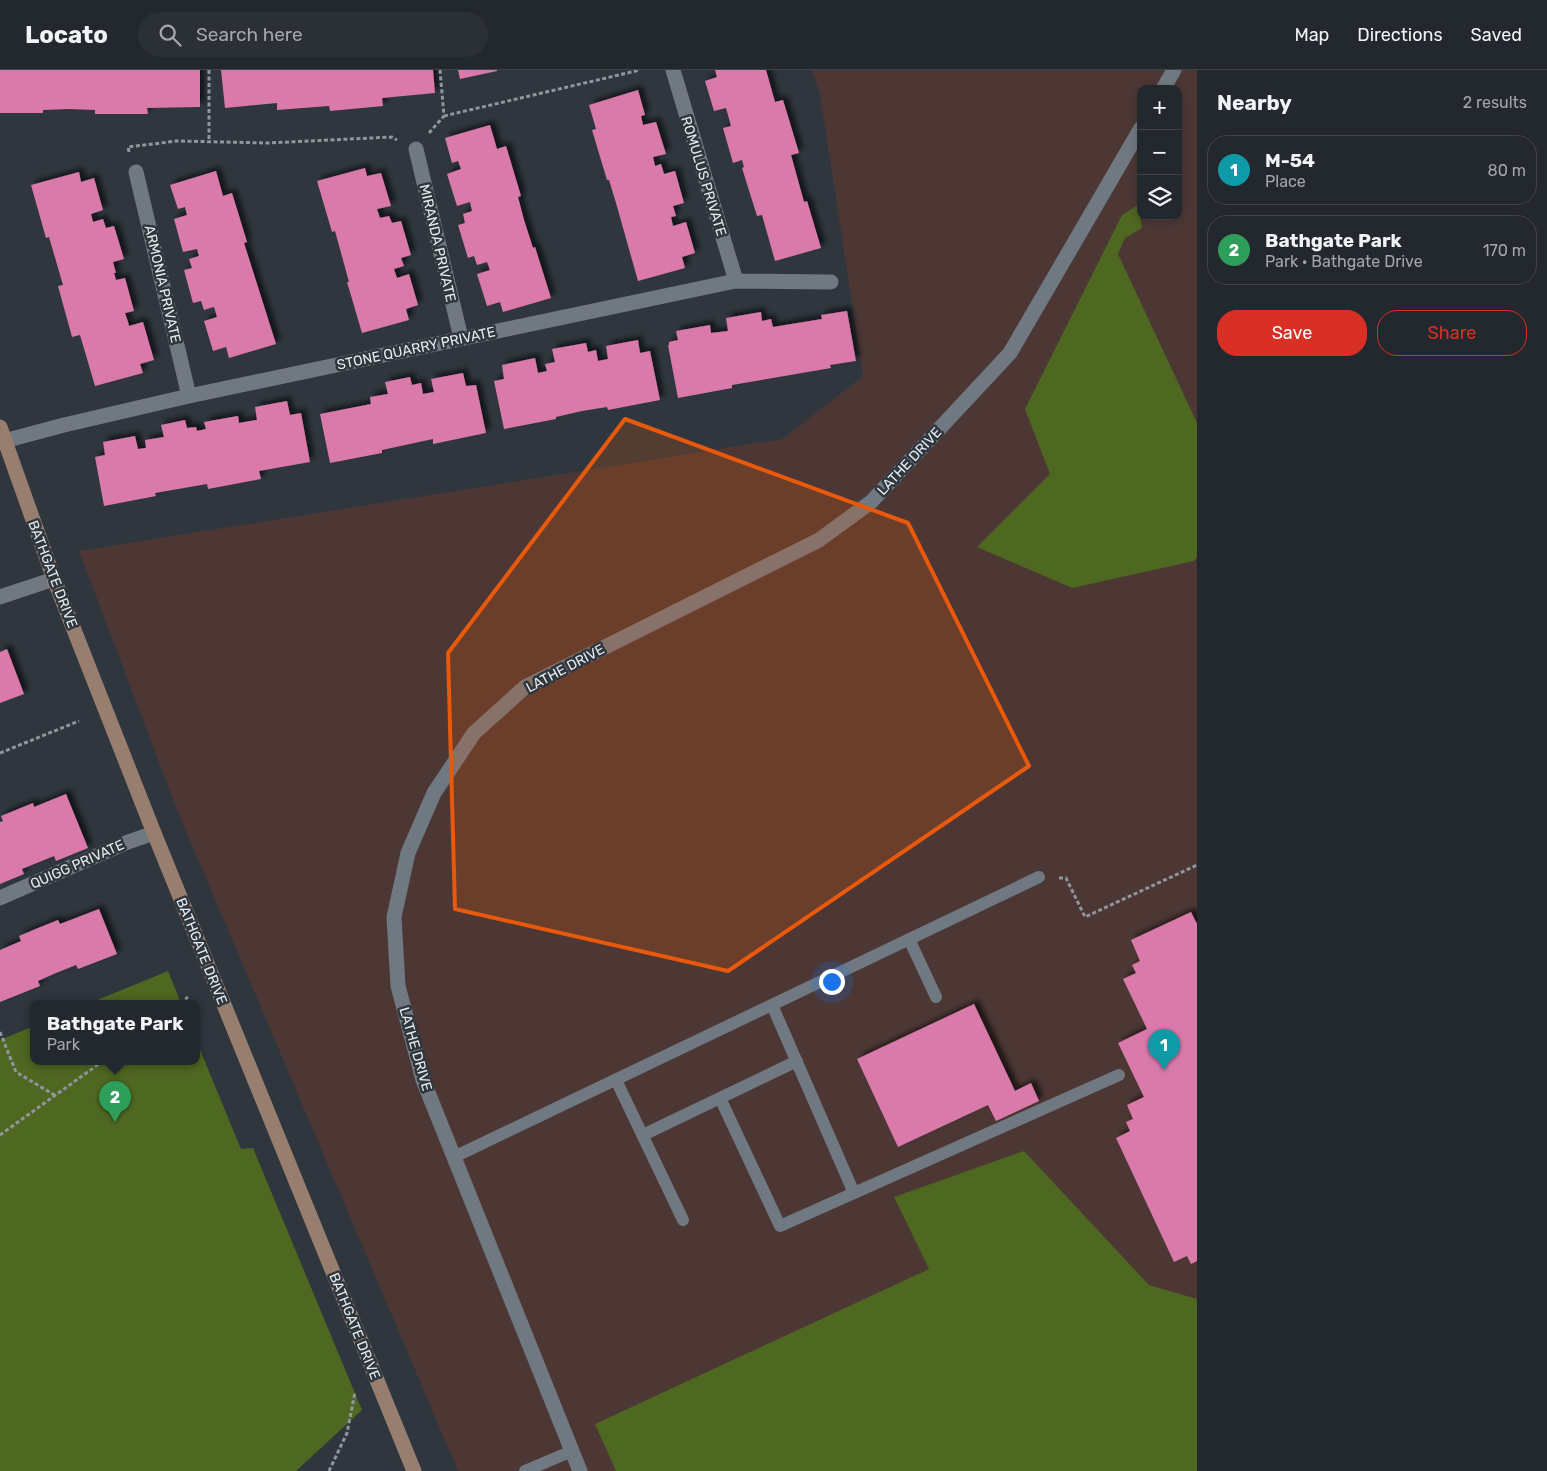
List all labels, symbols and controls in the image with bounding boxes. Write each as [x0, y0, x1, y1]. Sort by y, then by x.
search box [138, 12, 488, 57]
text: Locato [25, 21, 108, 49]
icon: search [156, 21, 184, 49]
text: Search here [196, 23, 303, 46]
text: Map [1294, 24, 1329, 46]
text: Directions [1357, 24, 1443, 46]
text: Saved [1471, 24, 1522, 46]
map controls [1137, 85, 1182, 220]
button: + [1137, 85, 1182, 130]
text: Nearby [1217, 90, 1292, 115]
text: 2 results [1463, 93, 1527, 112]
street label: ROMULUS PRIVATE [677, 114, 730, 238]
button: − [1137, 130, 1182, 175]
text: M-54 [1265, 149, 1315, 172]
text: 1 [1230, 161, 1238, 180]
text: 80 m [1488, 161, 1526, 180]
text: Place [1265, 172, 1306, 191]
button: layers [1137, 175, 1182, 220]
street label: MIRANDA PRIVATE [416, 182, 459, 304]
street label: ARMONIA PRIVATE [141, 223, 184, 345]
text: Bathgate Park [1265, 229, 1402, 252]
text: 2 [1229, 241, 1239, 260]
text: 170 m [1483, 241, 1526, 260]
text: Park · Bathgate Drive [1265, 252, 1423, 271]
button: Save [1217, 310, 1367, 356]
button: Share [1377, 310, 1527, 356]
street label: STONE QUARRY PRIVATE [335, 323, 497, 374]
street label: LATHE DRIVE [874, 424, 945, 499]
street label: BATHGATE DRIVE [24, 518, 81, 630]
street label: LATHE DRIVE [523, 641, 607, 696]
street label: QUIGG PRIVATE [28, 836, 127, 893]
street label: BATHGATE DRIVE [172, 895, 231, 1007]
your location [819, 969, 845, 995]
popup [30, 1000, 200, 1065]
street label: LATHE DRIVE [395, 1005, 436, 1093]
text: Bathgate Park [47, 1012, 183, 1035]
pin: 1 [1148, 1029, 1180, 1070]
text: Park [47, 1035, 80, 1054]
pin: 2 [99, 1081, 131, 1122]
street label: BATHGATE DRIVE [325, 1270, 384, 1382]

